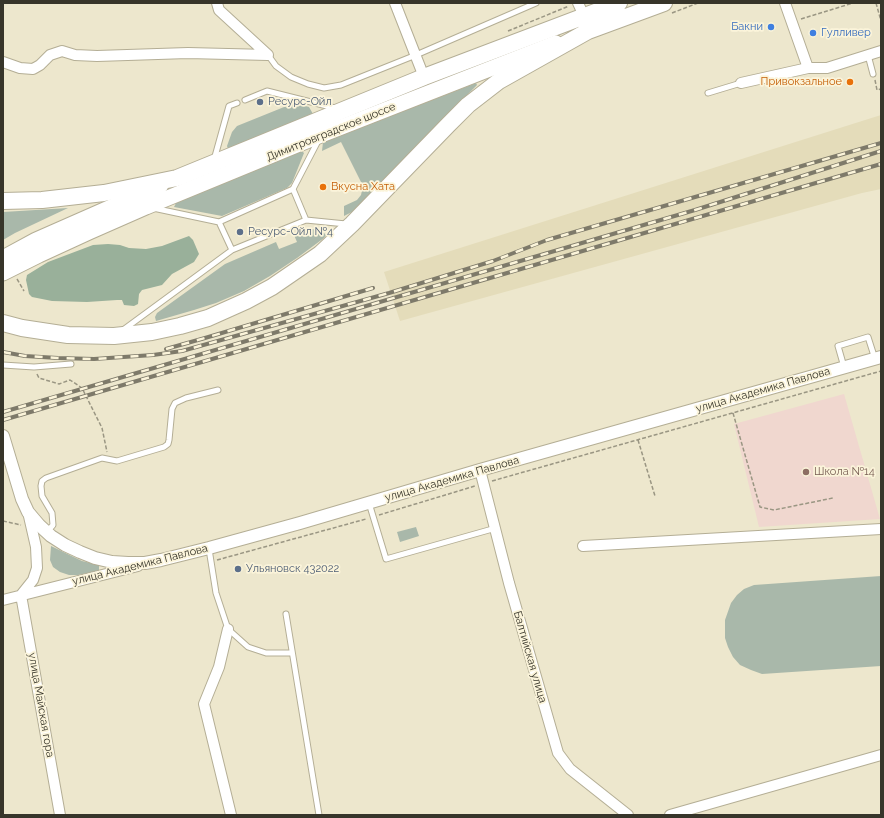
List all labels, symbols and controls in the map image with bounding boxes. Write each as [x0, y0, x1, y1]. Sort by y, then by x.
place label: Бакни [731, 20, 763, 34]
marker: Бакни [766, 22, 776, 32]
place label: Гулливер [821, 26, 871, 40]
marker: Гулливер [808, 28, 818, 38]
place label: Привокзальное [761, 75, 842, 89]
marker: Привокзальное [845, 77, 855, 87]
place label: Ресурс-Ойл [268, 95, 332, 109]
marker: Ресурс-Ойл [255, 97, 265, 107]
street label: Димитровградское шоссе [264, 100, 398, 164]
place label: Вкусна Хата [331, 180, 395, 194]
marker: Вкусна Хата [318, 182, 328, 192]
place label: Ресурс-Ойл №4 [248, 225, 333, 239]
marker: Ресурс-Ойл №4 [235, 227, 245, 237]
street label: улица Академика Павлова [694, 364, 832, 416]
street label: улица Академика Павлова [383, 453, 521, 505]
place label: Школа №14 [814, 465, 875, 479]
marker: Школа №14 [801, 467, 811, 477]
street label: улица Академика Павлова [71, 542, 209, 588]
place label: Ульяновск 432022 [246, 562, 339, 576]
marker: Ульяновск 432022 [233, 564, 243, 574]
street label: Балтийская улица [511, 609, 549, 705]
street label: улица Майская гора [25, 652, 57, 758]

